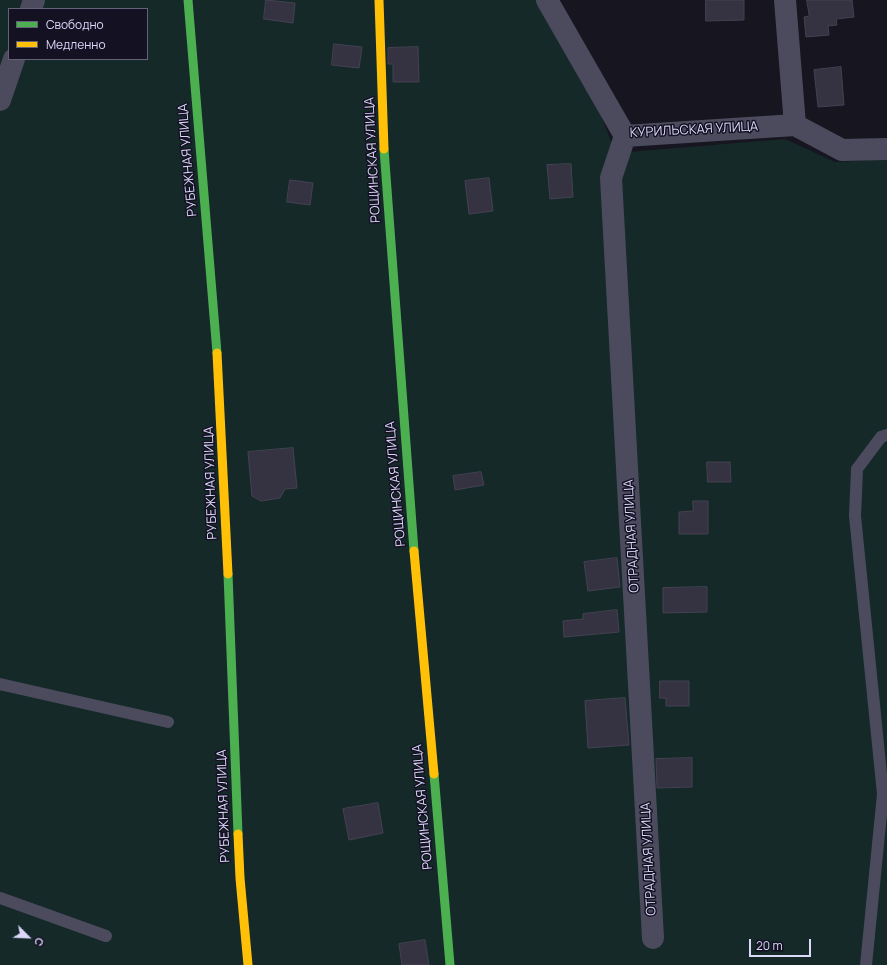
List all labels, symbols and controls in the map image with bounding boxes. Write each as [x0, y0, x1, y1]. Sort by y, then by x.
legend [8, 8, 148, 60]
text: Свободно [46, 16, 104, 33]
text: Медленно [46, 36, 106, 53]
street label: РОЩИНСКАЯ УЛИЦА [362, 97, 384, 223]
street label: РУБЕЖНАЯ УЛИЦА [175, 103, 201, 217]
street label: КУРИЛЬСКАЯ УЛИЦА [629, 119, 759, 141]
street label: РОЩИНСКАЯ УЛИЦА [383, 421, 409, 547]
street label: РУБЕЖНАЯ УЛИЦА [201, 426, 221, 540]
street label: ОТРАДНАЯ УЛИЦА [621, 479, 643, 593]
street label: РОЩИНСКАЯ УЛИЦА [410, 744, 436, 870]
street label: РУБЕЖНАЯ УЛИЦА [214, 749, 234, 863]
street label: ОТРАДНАЯ УЛИЦА [638, 802, 660, 916]
north arrow [8, 917, 48, 957]
scale bar [751, 931, 813, 957]
text: С [31, 935, 48, 949]
text: 20 m [756, 937, 783, 954]

